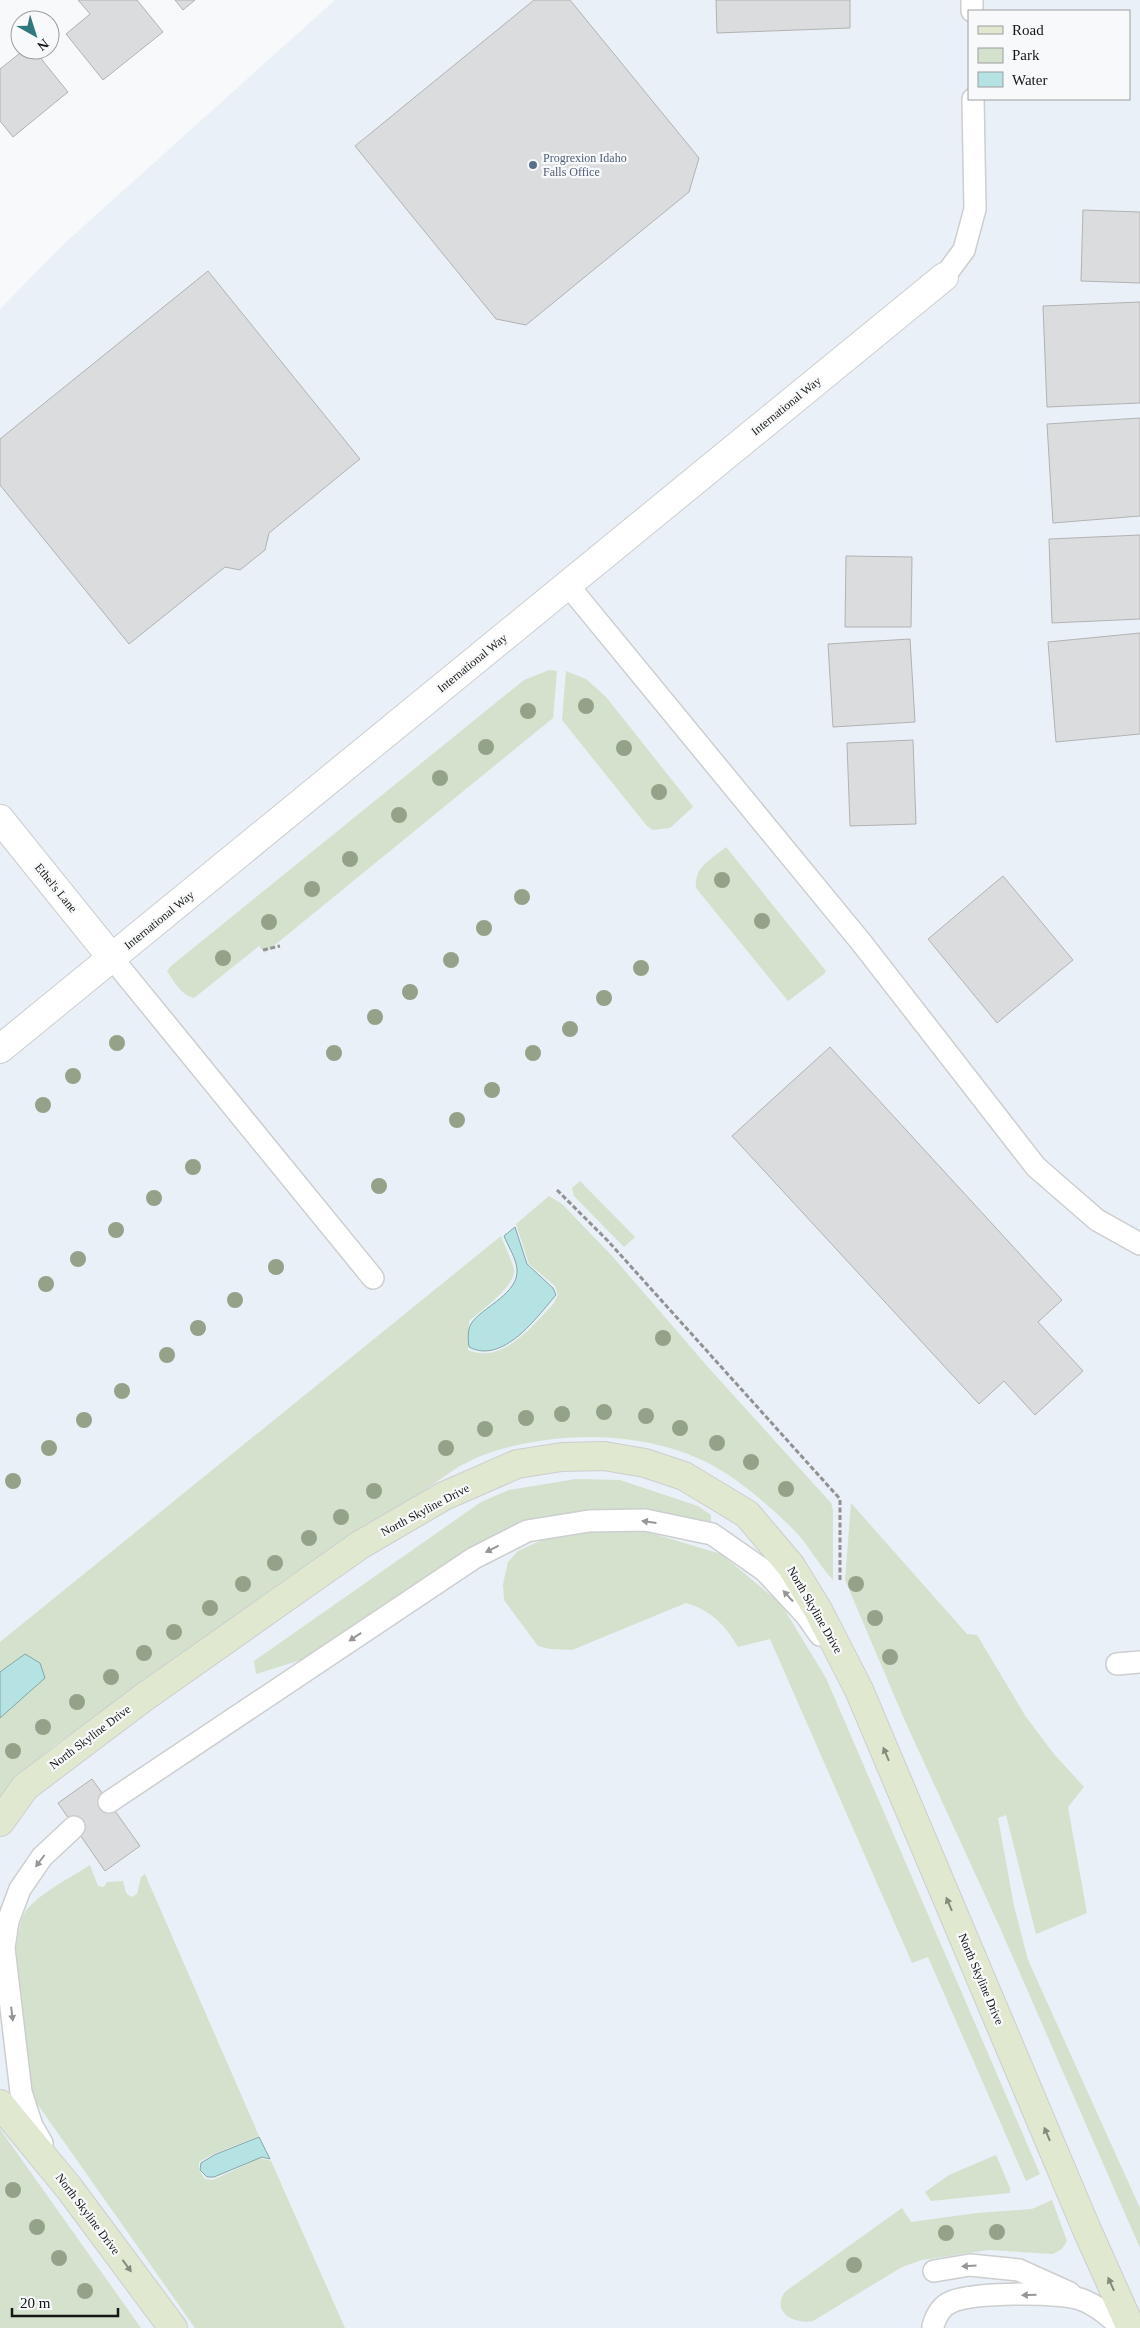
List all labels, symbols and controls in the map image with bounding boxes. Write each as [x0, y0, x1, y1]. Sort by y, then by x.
north arrow [10, 10, 60, 60]
legend [968, 10, 1130, 100]
text: Road [1012, 22, 1044, 38]
text: N [34, 36, 52, 54]
text: Park [1012, 47, 1040, 63]
text: Water [1012, 72, 1047, 88]
place label: Progrexion Idaho Falls Office [543, 151, 627, 179]
marker: Progrexion Idaho Falls Office [527, 159, 539, 171]
street label: International Way [748, 374, 824, 438]
street label: International Way [434, 631, 510, 695]
street label: Ethel's Lane [32, 861, 80, 915]
street label: International Way [121, 888, 197, 952]
street label: North Skyline Drive [378, 1481, 472, 1539]
one-way arrow [641, 1517, 657, 1525]
one-way arrow [484, 1545, 499, 1553]
street label: North Skyline Drive [784, 1564, 846, 1656]
one-way arrow [782, 1590, 794, 1602]
one-way arrow [349, 1632, 362, 1642]
street label: North Skyline Drive [47, 1702, 133, 1772]
one-way arrow [882, 1747, 889, 1762]
one-way arrow [34, 1854, 45, 1867]
one-way arrow [945, 1897, 953, 1911]
street label: North Skyline Drive [955, 1931, 1007, 2027]
one-way arrow [8, 2007, 16, 2023]
one-way arrow [1042, 2127, 1050, 2142]
street label: North Skyline Drive [53, 2171, 123, 2257]
one-way arrow [122, 2259, 132, 2273]
one-way arrow [961, 2262, 977, 2270]
one-way arrow [1107, 2277, 1115, 2291]
scale bar [12, 2286, 119, 2318]
one-way arrow [1021, 2291, 1037, 2299]
text: 20 m [20, 2295, 51, 2311]

